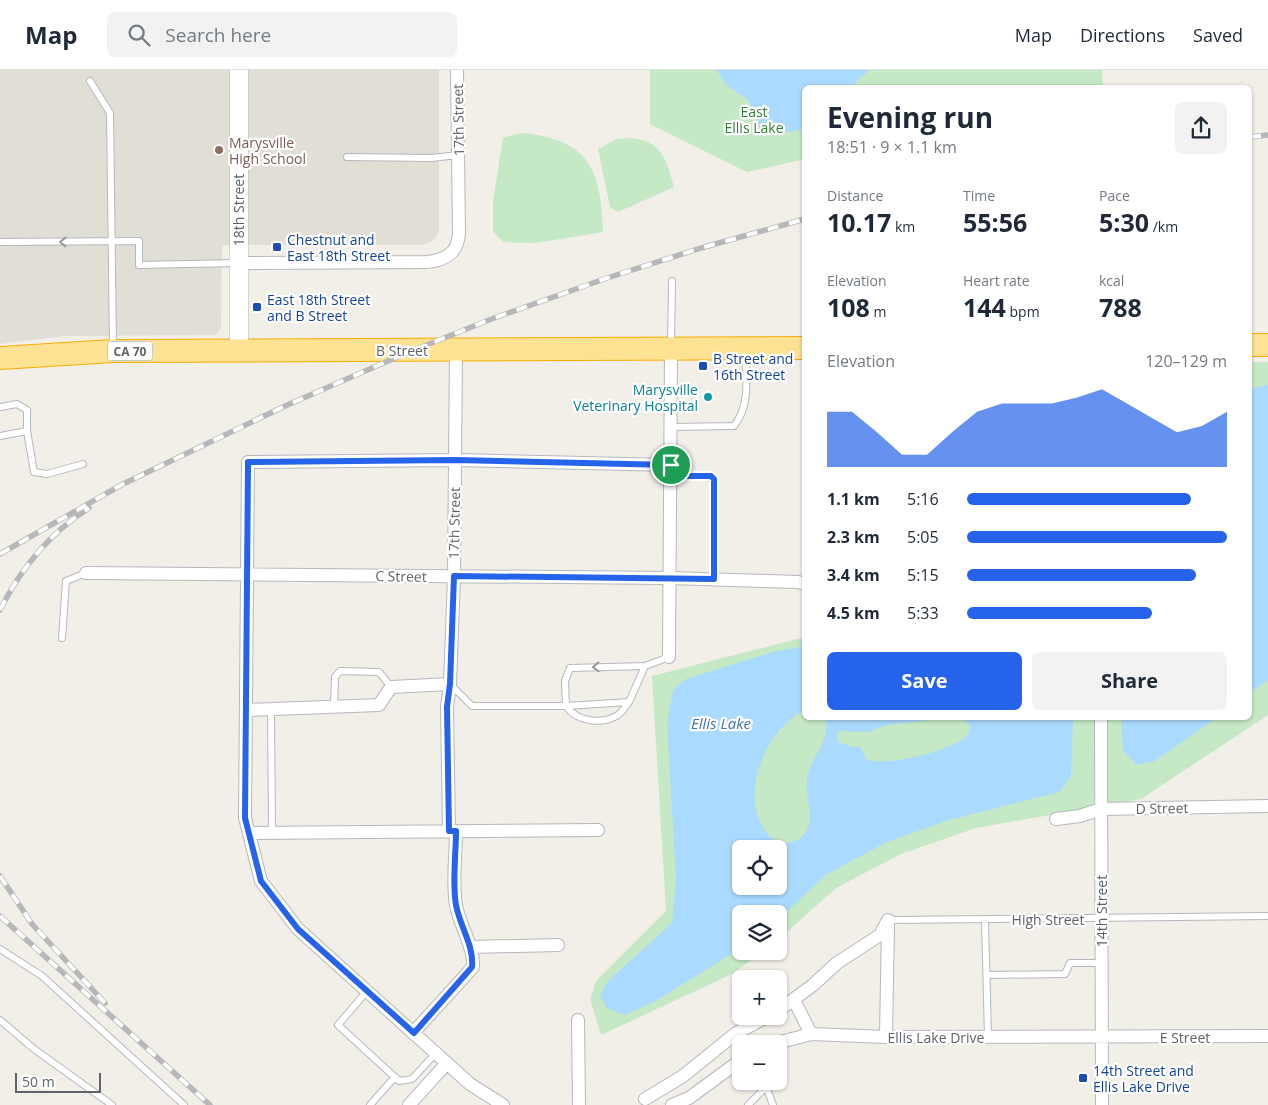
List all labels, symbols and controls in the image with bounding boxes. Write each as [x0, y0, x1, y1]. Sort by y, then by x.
search box [107, 12, 457, 57]
text: Map [25, 18, 77, 51]
icon: search [125, 21, 153, 49]
text: Search here [165, 22, 271, 48]
text: Map [1015, 23, 1052, 47]
text: Directions [1080, 23, 1165, 47]
text: Saved [1193, 23, 1243, 47]
street label: 17th Street [448, 84, 468, 156]
text: Evening run [827, 98, 993, 136]
park label: East Ellis Lake [725, 102, 784, 137]
button: share [1175, 102, 1227, 154]
place label: Marysville High School [229, 133, 306, 168]
text: 18:51 · 9 × 1.1 km [827, 136, 957, 158]
marker: Marysville High School [213, 144, 225, 156]
street label: 18th Street [229, 174, 248, 246]
text: Distance [827, 186, 883, 205]
text: Time [963, 186, 995, 205]
text: Pace [1099, 186, 1130, 205]
text: 10.17 [827, 205, 891, 239]
text: 55:56 [963, 205, 1027, 239]
text: 5:30 [1099, 205, 1149, 239]
text: km [891, 217, 915, 236]
text: /km [1149, 217, 1178, 236]
place label: Chestnut and East 18th Street [287, 230, 390, 265]
one-way arrow [58, 237, 66, 247]
marker: Chestnut and East 18th Street [271, 241, 283, 253]
text: Elevation [827, 271, 886, 290]
text: Heart rate [963, 271, 1030, 290]
text: kcal [1099, 271, 1124, 290]
place label: East 18th Street and B Street [267, 290, 370, 325]
text: 108 [827, 290, 870, 324]
text: 144 [963, 290, 1006, 324]
text: 788 [1099, 290, 1142, 324]
marker: East 18th Street and B Street [251, 301, 263, 313]
text: m [870, 302, 887, 321]
text: bpm [1006, 302, 1040, 321]
street label: B Street [376, 341, 428, 360]
road number: CA 70 [108, 342, 152, 360]
place label: B Street and 16th Street [713, 349, 793, 384]
text: Elevation [827, 350, 895, 372]
text: 120–129 m [1145, 350, 1227, 372]
marker: B Street and 16th Street [697, 360, 709, 372]
place label: Marysville Veterinary Hospital [573, 380, 698, 415]
marker: Marysville Veterinary Hospital [702, 391, 714, 403]
pin [650, 444, 692, 486]
icon: arrive [657, 451, 685, 479]
street label: 17th Street [444, 487, 464, 559]
text: 1.1 km [827, 488, 880, 510]
text: 5:16 [907, 488, 939, 510]
text: 2.3 km [827, 526, 880, 548]
text: 5:05 [907, 526, 939, 548]
text: 3.4 km [827, 564, 880, 586]
text: 5:15 [907, 564, 939, 586]
street label: C Street [375, 566, 427, 586]
text: 4.5 km [827, 602, 880, 624]
text: 5:33 [907, 602, 939, 624]
button: Save [827, 652, 1022, 710]
button: Share [1032, 652, 1227, 710]
one-way arrow [592, 662, 600, 673]
water label: Ellis Lake [691, 713, 752, 733]
street label: D Street [1135, 798, 1189, 818]
map controls [732, 840, 787, 1090]
button: locate [732, 840, 787, 895]
street label: 14th Street [1092, 875, 1111, 947]
button: layers [732, 905, 787, 960]
street label: High Street [1012, 910, 1084, 929]
button: + [732, 970, 787, 1025]
street label: Ellis Lake Drive [888, 1028, 985, 1047]
street label: E Street [1160, 1028, 1210, 1047]
button: − [732, 1035, 787, 1090]
place label: 14th Street and Ellis Lake Drive [1093, 1061, 1194, 1096]
scale bar [15, 1070, 101, 1093]
text: 50 m [22, 1072, 55, 1091]
marker: 14th Street and Ellis Lake Drive [1077, 1072, 1089, 1084]

